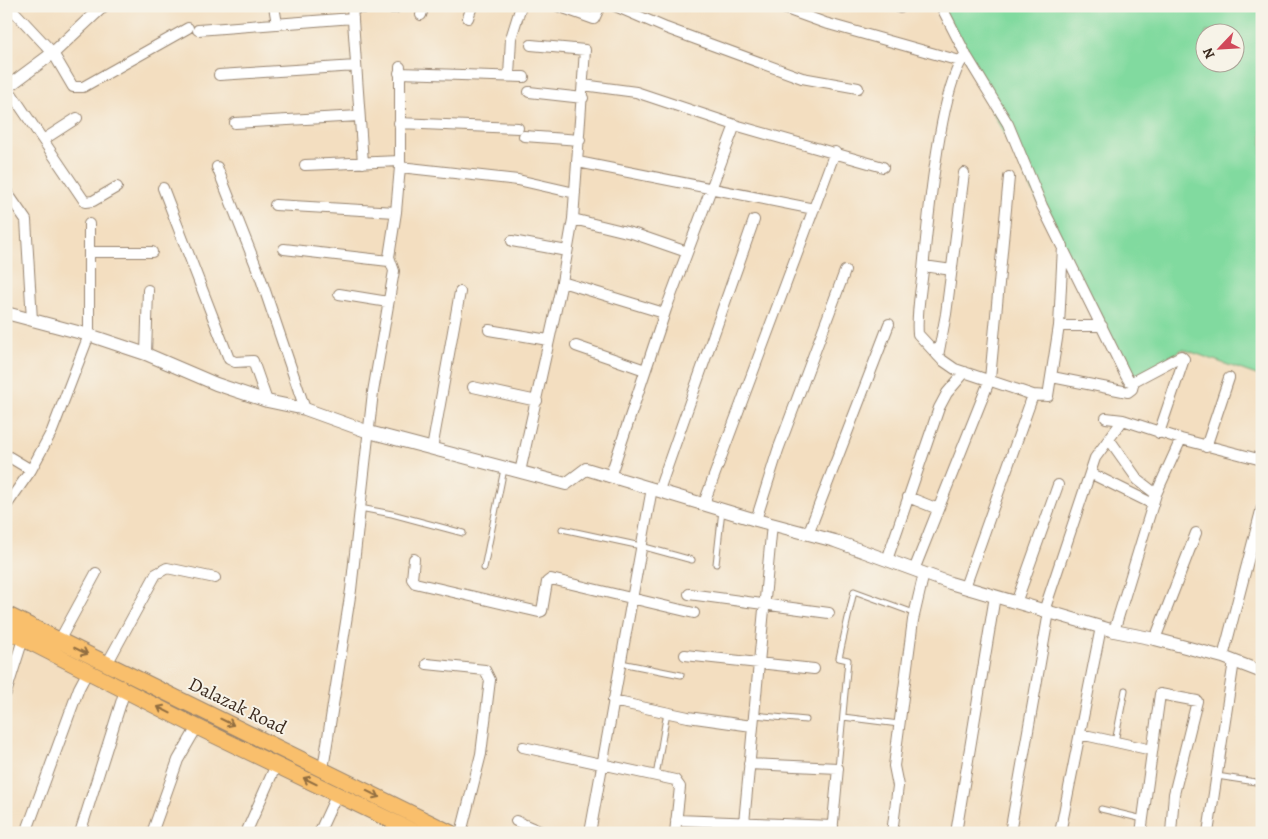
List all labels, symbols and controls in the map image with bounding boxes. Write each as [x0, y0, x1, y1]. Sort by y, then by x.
north arrow [1196, 22, 1246, 72]
text: N [1198, 45, 1219, 62]
one-way arrow [73, 647, 88, 656]
street label: Dalazak Road [184, 671, 292, 741]
one-way arrow [157, 705, 172, 714]
one-way arrow [220, 717, 235, 727]
one-way arrow [303, 776, 318, 786]
one-way arrow [365, 790, 380, 799]

